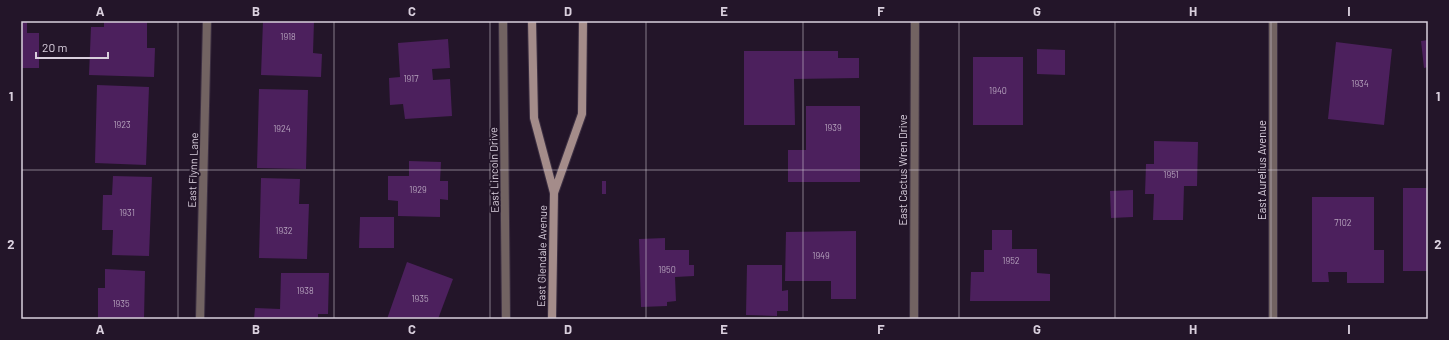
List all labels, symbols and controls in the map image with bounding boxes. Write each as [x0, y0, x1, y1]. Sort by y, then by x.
text: A [96, 3, 105, 19]
text: B [252, 3, 260, 19]
text: C [408, 3, 416, 19]
text: D [564, 3, 572, 19]
text: E [720, 3, 728, 19]
text: F [877, 3, 885, 19]
text: G [1033, 3, 1041, 19]
text: H [1189, 3, 1197, 19]
text: I [1347, 3, 1351, 19]
house number: 1918 [280, 31, 296, 42]
scale bar [36, 34, 108, 60]
text: 20 m [42, 40, 68, 54]
house number: 1917 [403, 73, 419, 84]
house number: 1934 [1351, 78, 1369, 89]
house number: 1940 [989, 85, 1007, 96]
text: 1 [9, 88, 13, 104]
text: 1 [1436, 88, 1440, 104]
street label: East Cactus Wren Drive [896, 114, 909, 226]
house number: 1923 [113, 119, 131, 130]
street label: East Aurelius Avenue [1255, 120, 1268, 220]
house number: 1939 [824, 122, 842, 133]
house number: 1924 [273, 123, 291, 134]
street label: East Lincoln Drive [486, 127, 501, 213]
street label: East Flynn Lane [185, 132, 200, 208]
house number: 1951 [1163, 169, 1179, 180]
house number: 1929 [409, 184, 427, 195]
street label: East Glendale Avenue [534, 205, 549, 307]
house number: 1931 [119, 207, 135, 218]
house number: 7102 [1334, 217, 1352, 228]
house number: 1932 [275, 225, 293, 236]
text: 2 [7, 236, 15, 252]
text: 2 [1434, 236, 1442, 252]
house number: 1949 [812, 250, 830, 261]
house number: 1952 [1002, 255, 1020, 266]
house number: 1950 [658, 264, 676, 275]
house number: 1938 [296, 285, 314, 296]
house number: 1935 [411, 293, 429, 304]
house number: 1935 [112, 298, 130, 309]
text: A [96, 321, 105, 337]
text: B [252, 321, 260, 337]
text: C [408, 321, 416, 337]
text: D [564, 321, 572, 337]
text: E [720, 321, 728, 337]
text: F [877, 321, 885, 337]
text: G [1033, 321, 1041, 337]
text: H [1189, 321, 1197, 337]
text: I [1347, 321, 1351, 337]

